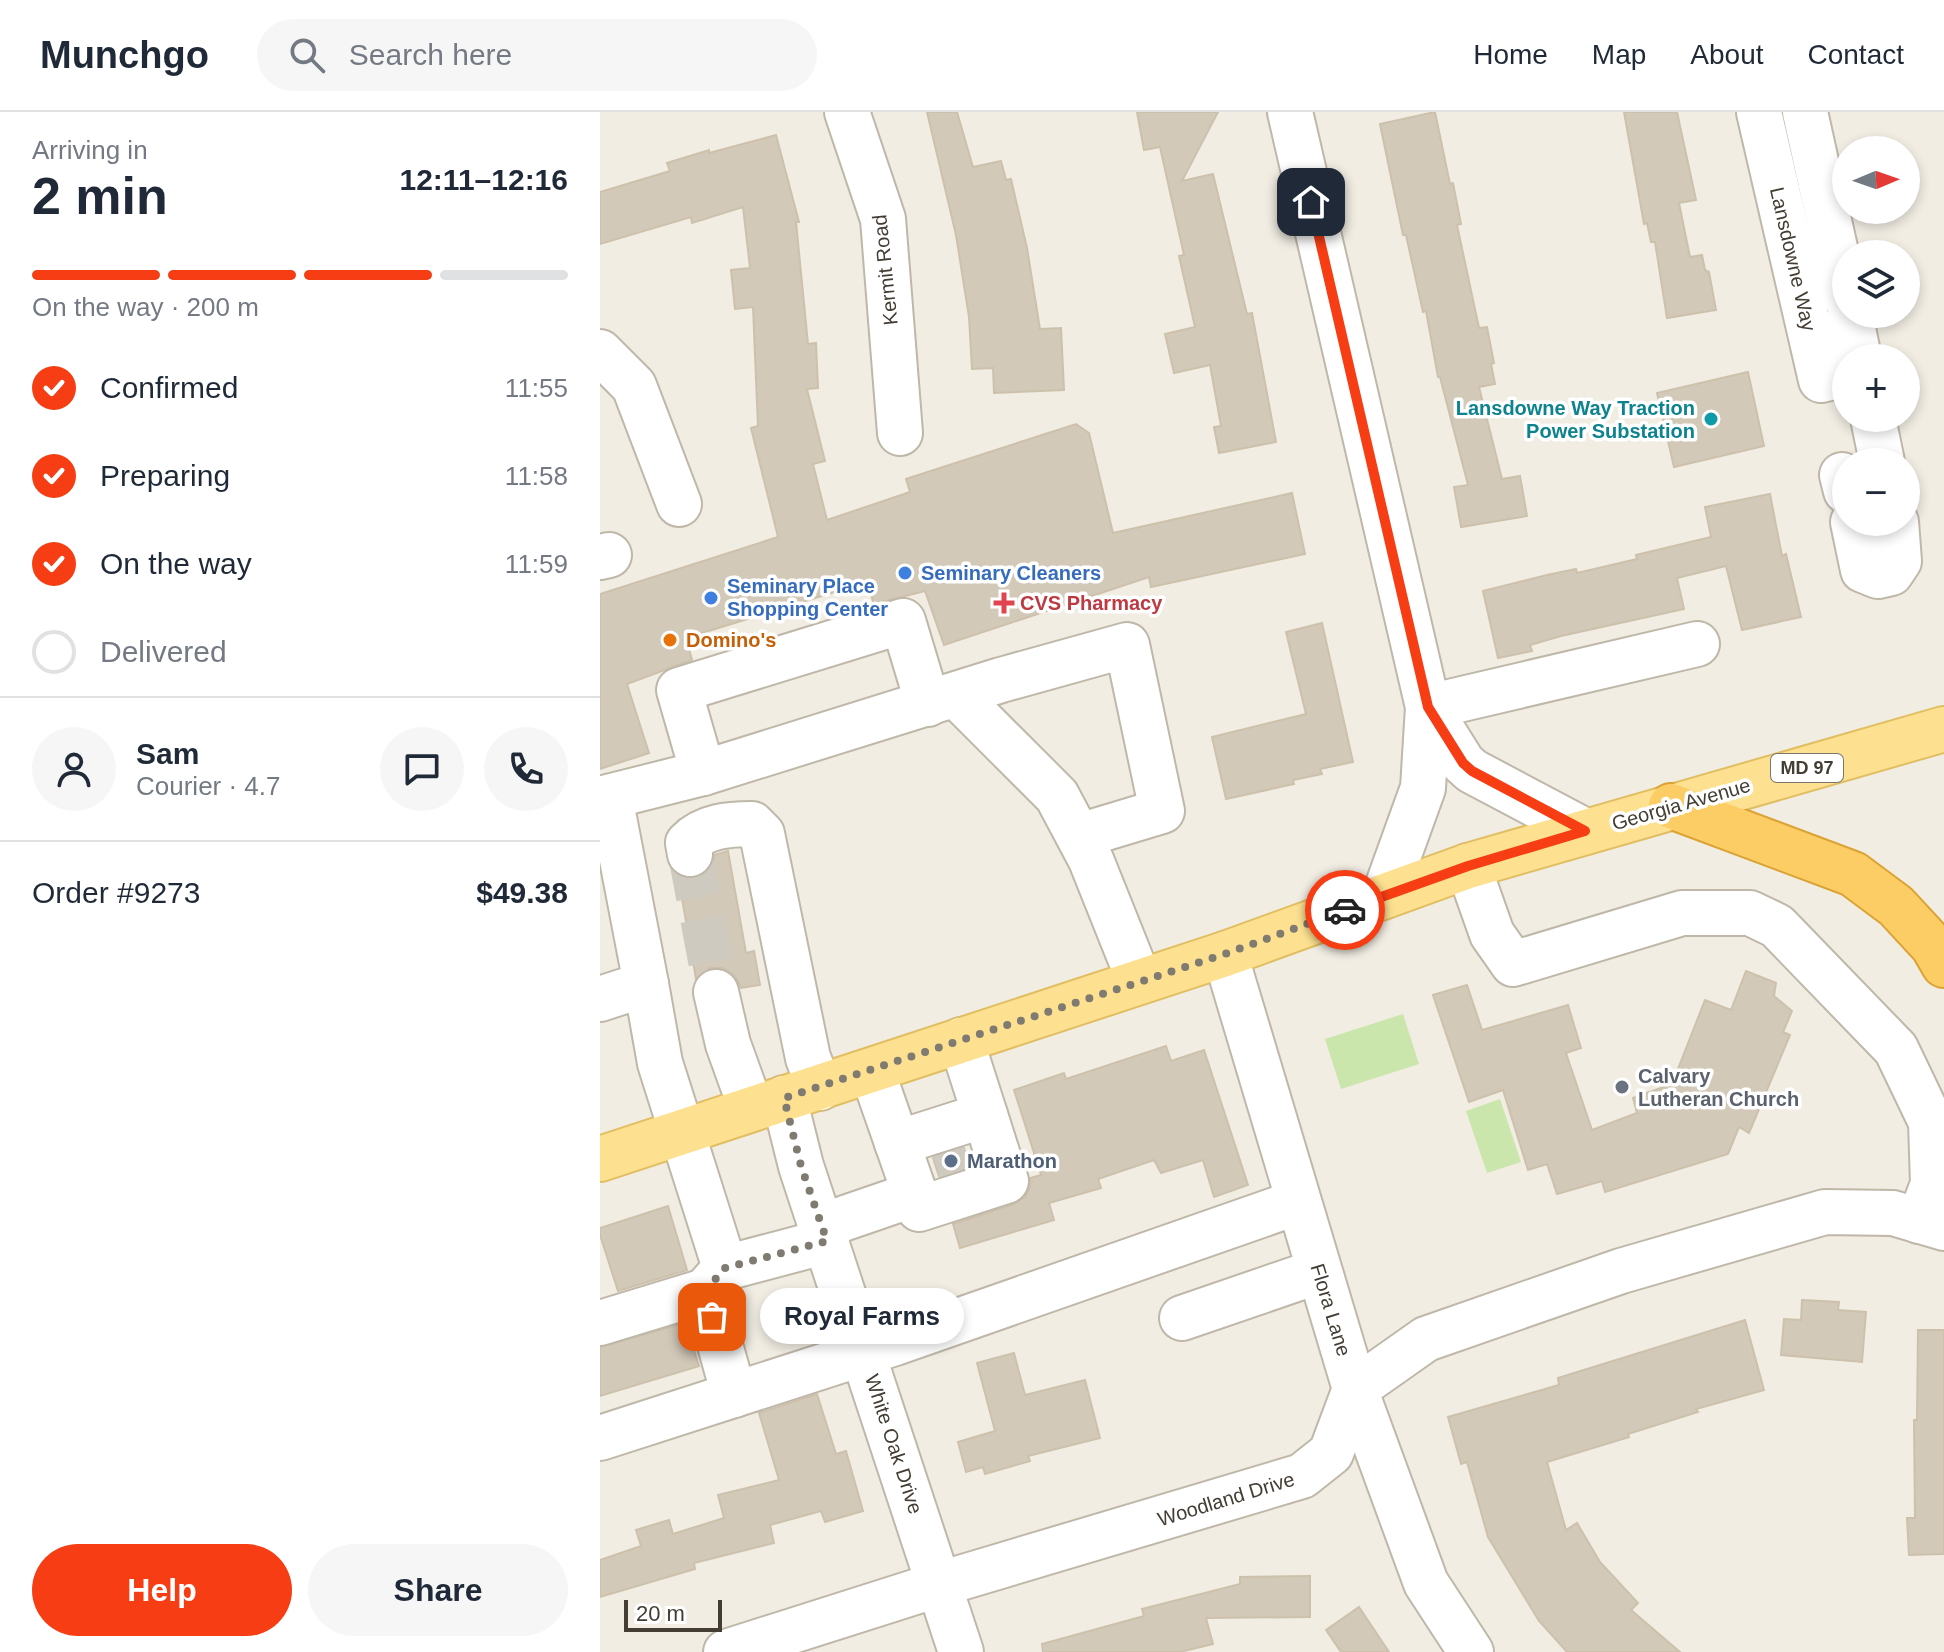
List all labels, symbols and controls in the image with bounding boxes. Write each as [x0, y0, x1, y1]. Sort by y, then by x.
search box [257, 19, 817, 91]
icon: search [285, 33, 329, 77]
text: Munchgo [40, 34, 209, 76]
text: Search here [349, 38, 512, 71]
text: Home [1473, 39, 1548, 70]
text: Map [1592, 39, 1646, 70]
text: About [1690, 39, 1764, 70]
text: Contact [1808, 39, 1904, 70]
text: Arriving in [32, 135, 148, 165]
north arrow [1832, 136, 1920, 224]
map controls [1832, 136, 1920, 536]
text: 12:11–12:16 [400, 163, 568, 196]
text: 2 min [32, 167, 168, 225]
pin [1277, 168, 1345, 236]
icon: home [1289, 180, 1333, 224]
street label: Lansdowne Way [1766, 185, 1820, 333]
street label: Kermit Road [868, 214, 902, 326]
button: layers [1832, 240, 1920, 328]
text: On the way · 200 m [32, 292, 259, 322]
button: + [1832, 344, 1920, 432]
icon: check [32, 366, 76, 410]
text: Confirmed [100, 371, 238, 404]
text: 11:55 [505, 373, 568, 403]
place label: Lansdowne Way Traction Power Substation [1456, 397, 1695, 442]
marker: Lansdowne Way Traction Power Substation [1702, 410, 1720, 428]
button: − [1832, 448, 1920, 536]
icon: check [32, 454, 76, 498]
text: Preparing [100, 459, 230, 492]
text: 11:58 [505, 461, 568, 491]
icon: check [32, 542, 76, 586]
text: On the way [100, 547, 252, 580]
text: 11:59 [505, 549, 568, 579]
place label: Seminary Cleaners [921, 562, 1101, 584]
marker: Seminary Cleaners [896, 564, 914, 582]
place label: Seminary Place Shopping Center [727, 575, 888, 620]
marker: Seminary Place Shopping Center [702, 589, 720, 607]
place label: CVS Pharmacy [1020, 592, 1163, 614]
marker: CVS Pharmacy [995, 594, 1013, 612]
place label: Domino's [686, 629, 776, 651]
marker: Domino's [661, 631, 679, 649]
text: Delivered [100, 635, 227, 668]
button: person [32, 727, 116, 811]
button: chat [380, 727, 464, 811]
button: phone [484, 727, 568, 811]
text: Sam [136, 737, 199, 770]
road number: MD 97 [1771, 754, 1843, 782]
text: Courier · 4.7 [136, 771, 281, 801]
street label: Georgia Avenue [1609, 774, 1753, 834]
courier [1305, 870, 1385, 950]
text: Order #9273 [32, 876, 200, 909]
text: $49.38 [476, 876, 568, 909]
icon: car [1323, 888, 1367, 932]
place label: Calvary Lutheran Church [1638, 1065, 1799, 1110]
marker: Calvary Lutheran Church [1613, 1078, 1631, 1096]
place label: Marathon [967, 1150, 1057, 1172]
marker: Marathon [942, 1152, 960, 1170]
street label: Flora Lane [1307, 1261, 1355, 1359]
pin [678, 1283, 746, 1351]
callout: Royal Farms [760, 1289, 964, 1345]
icon: bag [690, 1295, 734, 1339]
text: Royal Farms [784, 1301, 940, 1331]
street label: White Oak Drive [861, 1371, 927, 1517]
street label: Woodland Drive [1155, 1468, 1297, 1530]
button: Help [32, 1544, 292, 1636]
button: Share [308, 1544, 568, 1636]
scale bar [624, 1596, 722, 1632]
text: 20 m [636, 1601, 685, 1626]

